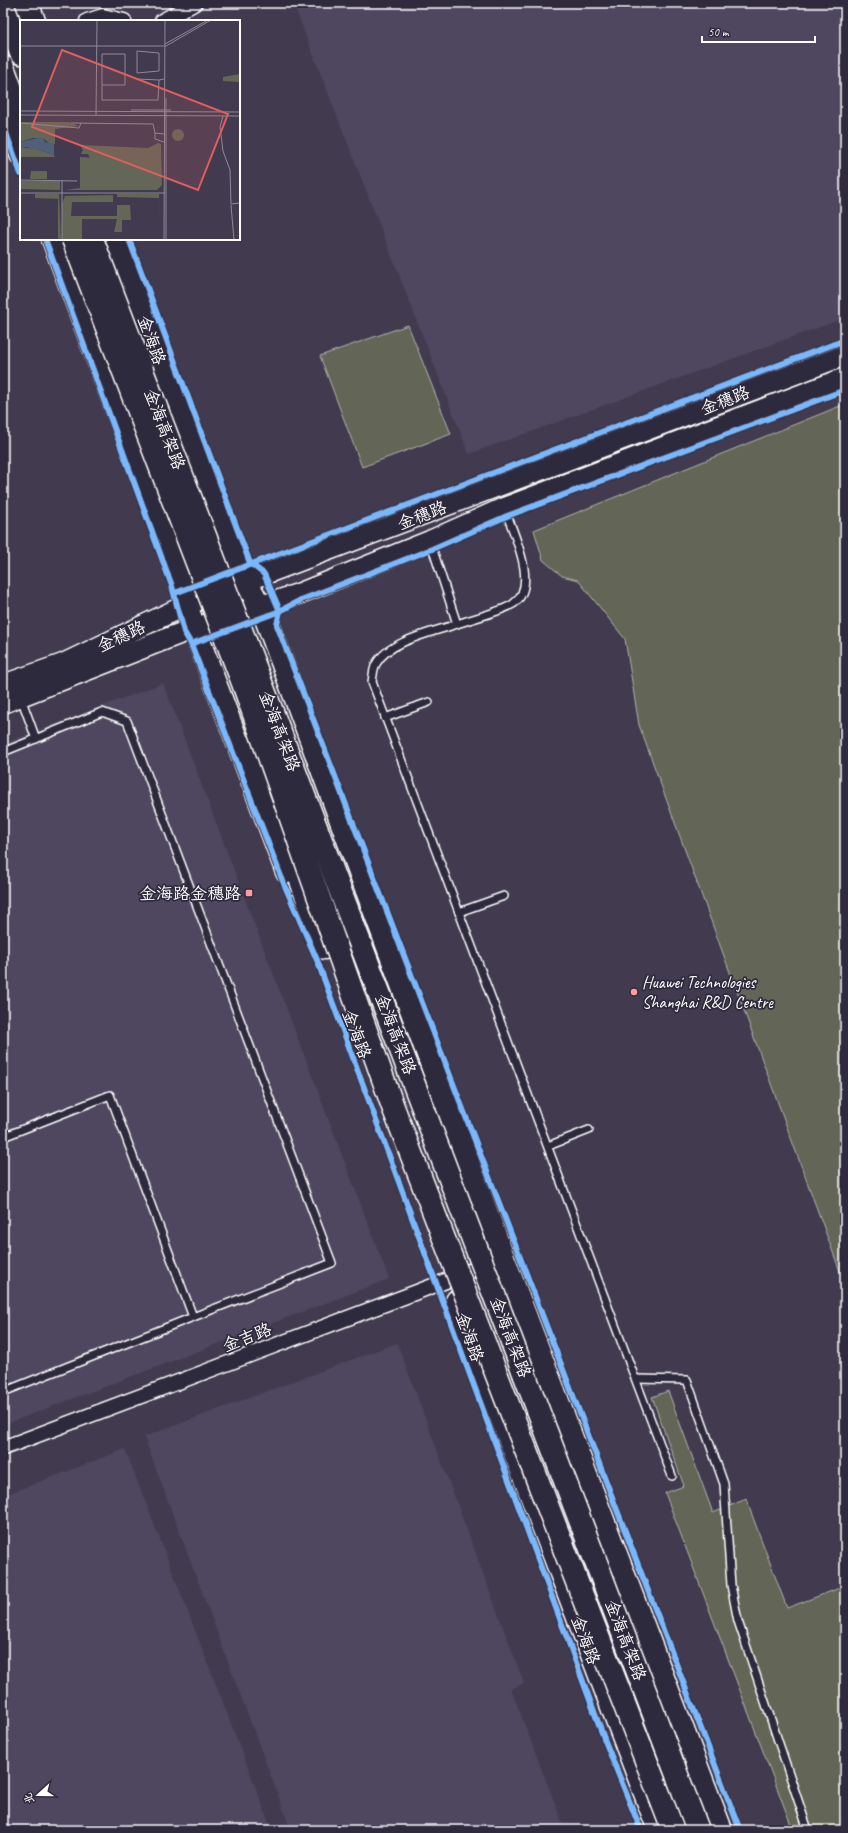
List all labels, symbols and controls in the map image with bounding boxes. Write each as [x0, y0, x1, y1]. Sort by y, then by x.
scale bar [702, 18, 815, 44]
inset map [20, 20, 240, 240]
text: 50 m [708, 24, 730, 40]
street label: 金海路 [133, 313, 170, 368]
street label: 金穗路 [698, 382, 753, 419]
street label: 金海高架路 [139, 386, 190, 473]
street label: 金穗路 [395, 497, 450, 534]
street label: 金穗路 [94, 616, 149, 657]
street label: 金海高架路 [254, 688, 305, 775]
place label: 金海路金穗路 [139, 883, 241, 904]
marker: 金海路金穗路 [244, 888, 254, 898]
place label: Huawei Technologies Shanghai R&D Centre [642, 972, 774, 1013]
marker: Huawei Technologies Shanghai R&D Centre [629, 987, 639, 997]
street label: 金海高架路 [370, 991, 421, 1078]
street label: 金海路 [338, 1007, 375, 1062]
street label: 金海高架路 [485, 1294, 536, 1381]
street label: 金海路 [451, 1310, 488, 1365]
street label: 金吉路 [220, 1319, 275, 1356]
street label: 金海高架路 [600, 1597, 651, 1684]
street label: 金海路 [567, 1613, 604, 1668]
north arrow [18, 1775, 58, 1815]
text: 北 [20, 1791, 37, 1806]

